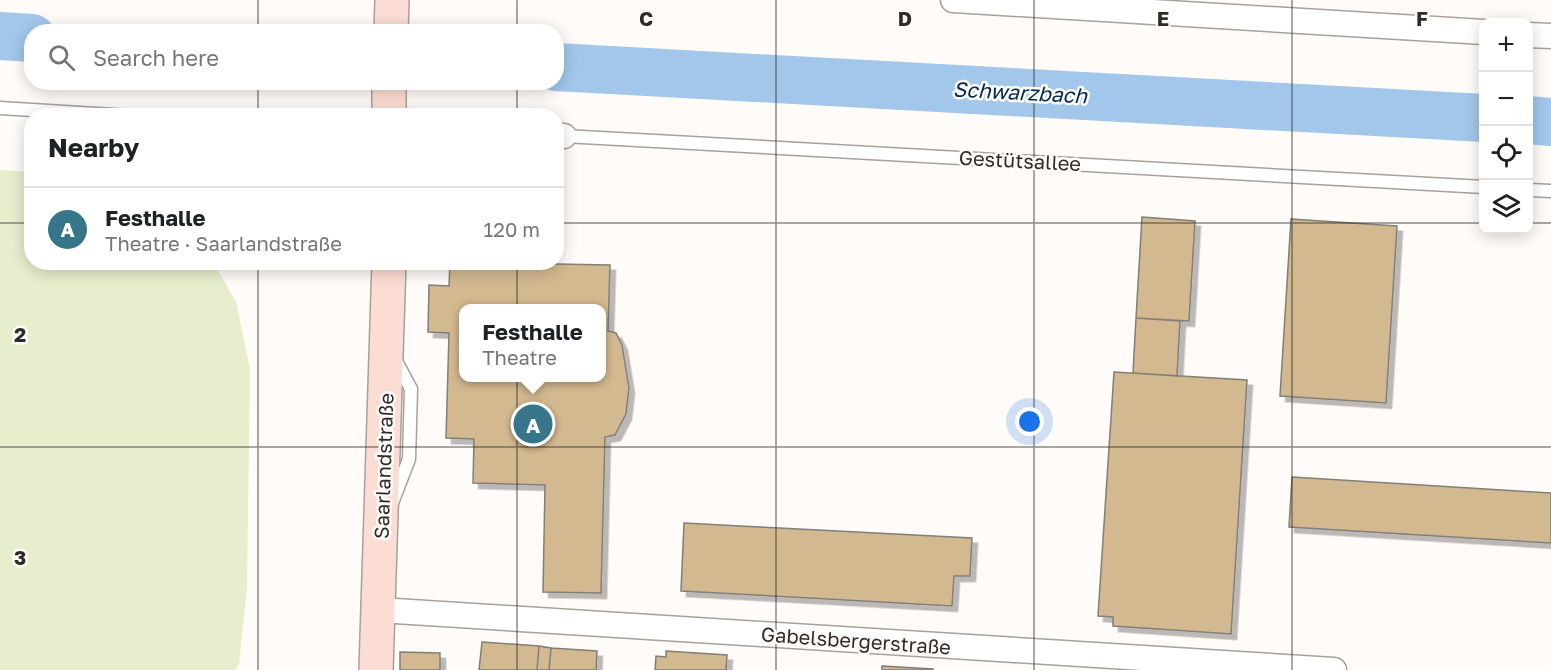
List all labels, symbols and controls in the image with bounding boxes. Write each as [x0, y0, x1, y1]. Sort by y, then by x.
text: C [639, 6, 653, 30]
text: D [898, 6, 912, 30]
text: E [1157, 6, 1169, 30]
text: F [1416, 6, 1428, 30]
map controls [1479, 18, 1533, 234]
button: + [1479, 18, 1533, 72]
search box [24, 24, 564, 90]
icon: search [45, 41, 78, 74]
text: Search here [93, 44, 219, 71]
button: − [1479, 72, 1533, 126]
water label: Schwarzbach [952, 76, 1089, 109]
button: locate [1479, 126, 1533, 180]
text: Nearby [48, 132, 139, 163]
street label: Gestütsallee [958, 145, 1082, 175]
button: layers [1479, 180, 1533, 234]
text: Festhalle [105, 204, 206, 231]
text: A [60, 217, 75, 241]
text: 120 m [484, 217, 540, 241]
text: Theatre · Saarlandstraße [105, 231, 342, 255]
popup [459, 304, 606, 382]
text: Festhalle [482, 318, 583, 345]
text: 2 [14, 322, 26, 346]
text: Theatre [482, 345, 557, 369]
street label: Saarlandstraße [368, 393, 398, 539]
pin: A [514, 402, 552, 446]
your location [1015, 407, 1044, 436]
text: 3 [14, 545, 26, 569]
street label: Gabelsbergerstraße [760, 621, 952, 659]

